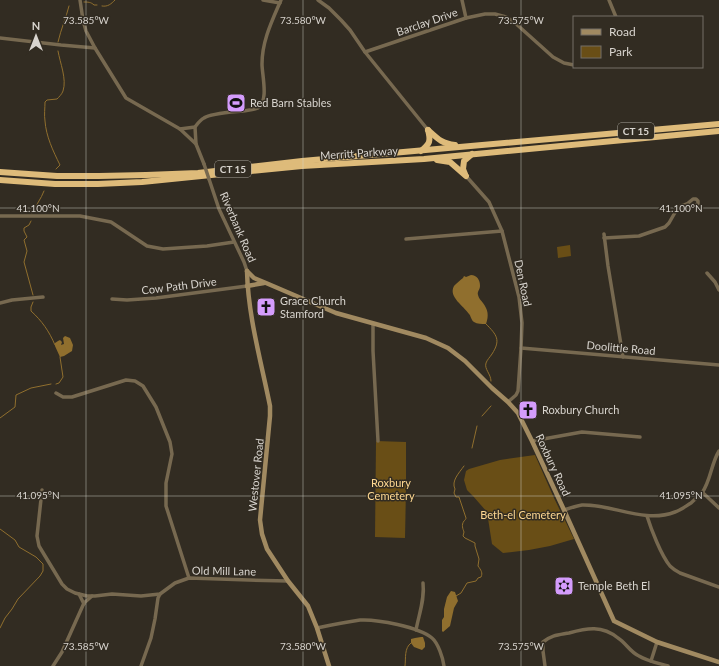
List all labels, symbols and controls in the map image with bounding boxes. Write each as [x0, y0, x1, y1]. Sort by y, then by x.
street label: Barclay Drive [395, 5, 459, 38]
text: 73.585°W [63, 14, 110, 26]
text: 73.580°W [280, 14, 327, 26]
text: 73.575°W [498, 14, 545, 26]
north arrow [16, 16, 56, 56]
legend [573, 16, 703, 68]
text: N [32, 19, 40, 32]
text: Road [609, 24, 636, 39]
text: Park [609, 44, 633, 59]
sports icon: Red Barn Stables [225, 92, 247, 114]
place label: Red Barn Stables [250, 96, 331, 109]
road number: CT 15 [618, 123, 654, 139]
street label: Merritt Parkway [320, 143, 399, 162]
road number: CT 15 [215, 161, 251, 177]
street label: Riverbank Road [218, 190, 259, 264]
text: 41.100°N [16, 202, 60, 214]
text: 41.100°N [659, 202, 703, 214]
street label: Den Road [512, 258, 535, 307]
street label: Cow Path Drive [141, 274, 217, 297]
place label: Grace Church Stamford [280, 294, 346, 320]
church icon: Grace Church Stamford [255, 296, 277, 318]
street label: Doolittle Road [586, 338, 656, 357]
church icon: Roxbury Church [517, 399, 539, 421]
place label: Roxbury Church [542, 403, 619, 416]
street label: Roxbury Road [533, 432, 573, 498]
street label: Westover Road [245, 438, 266, 512]
park label: Roxbury Cemetery [367, 476, 415, 502]
text: 41.095°N [16, 489, 60, 501]
text: 41.095°N [659, 489, 703, 501]
park label: Beth-el Cemetery [480, 508, 566, 521]
street label: Old Mill Lane [192, 563, 256, 578]
synagogue icon: Temple Beth El [553, 575, 575, 597]
place label: Temple Beth El [578, 579, 650, 592]
text: 73.585°W [63, 640, 110, 652]
text: 73.580°W [280, 640, 327, 652]
text: 73.575°W [498, 640, 545, 652]

